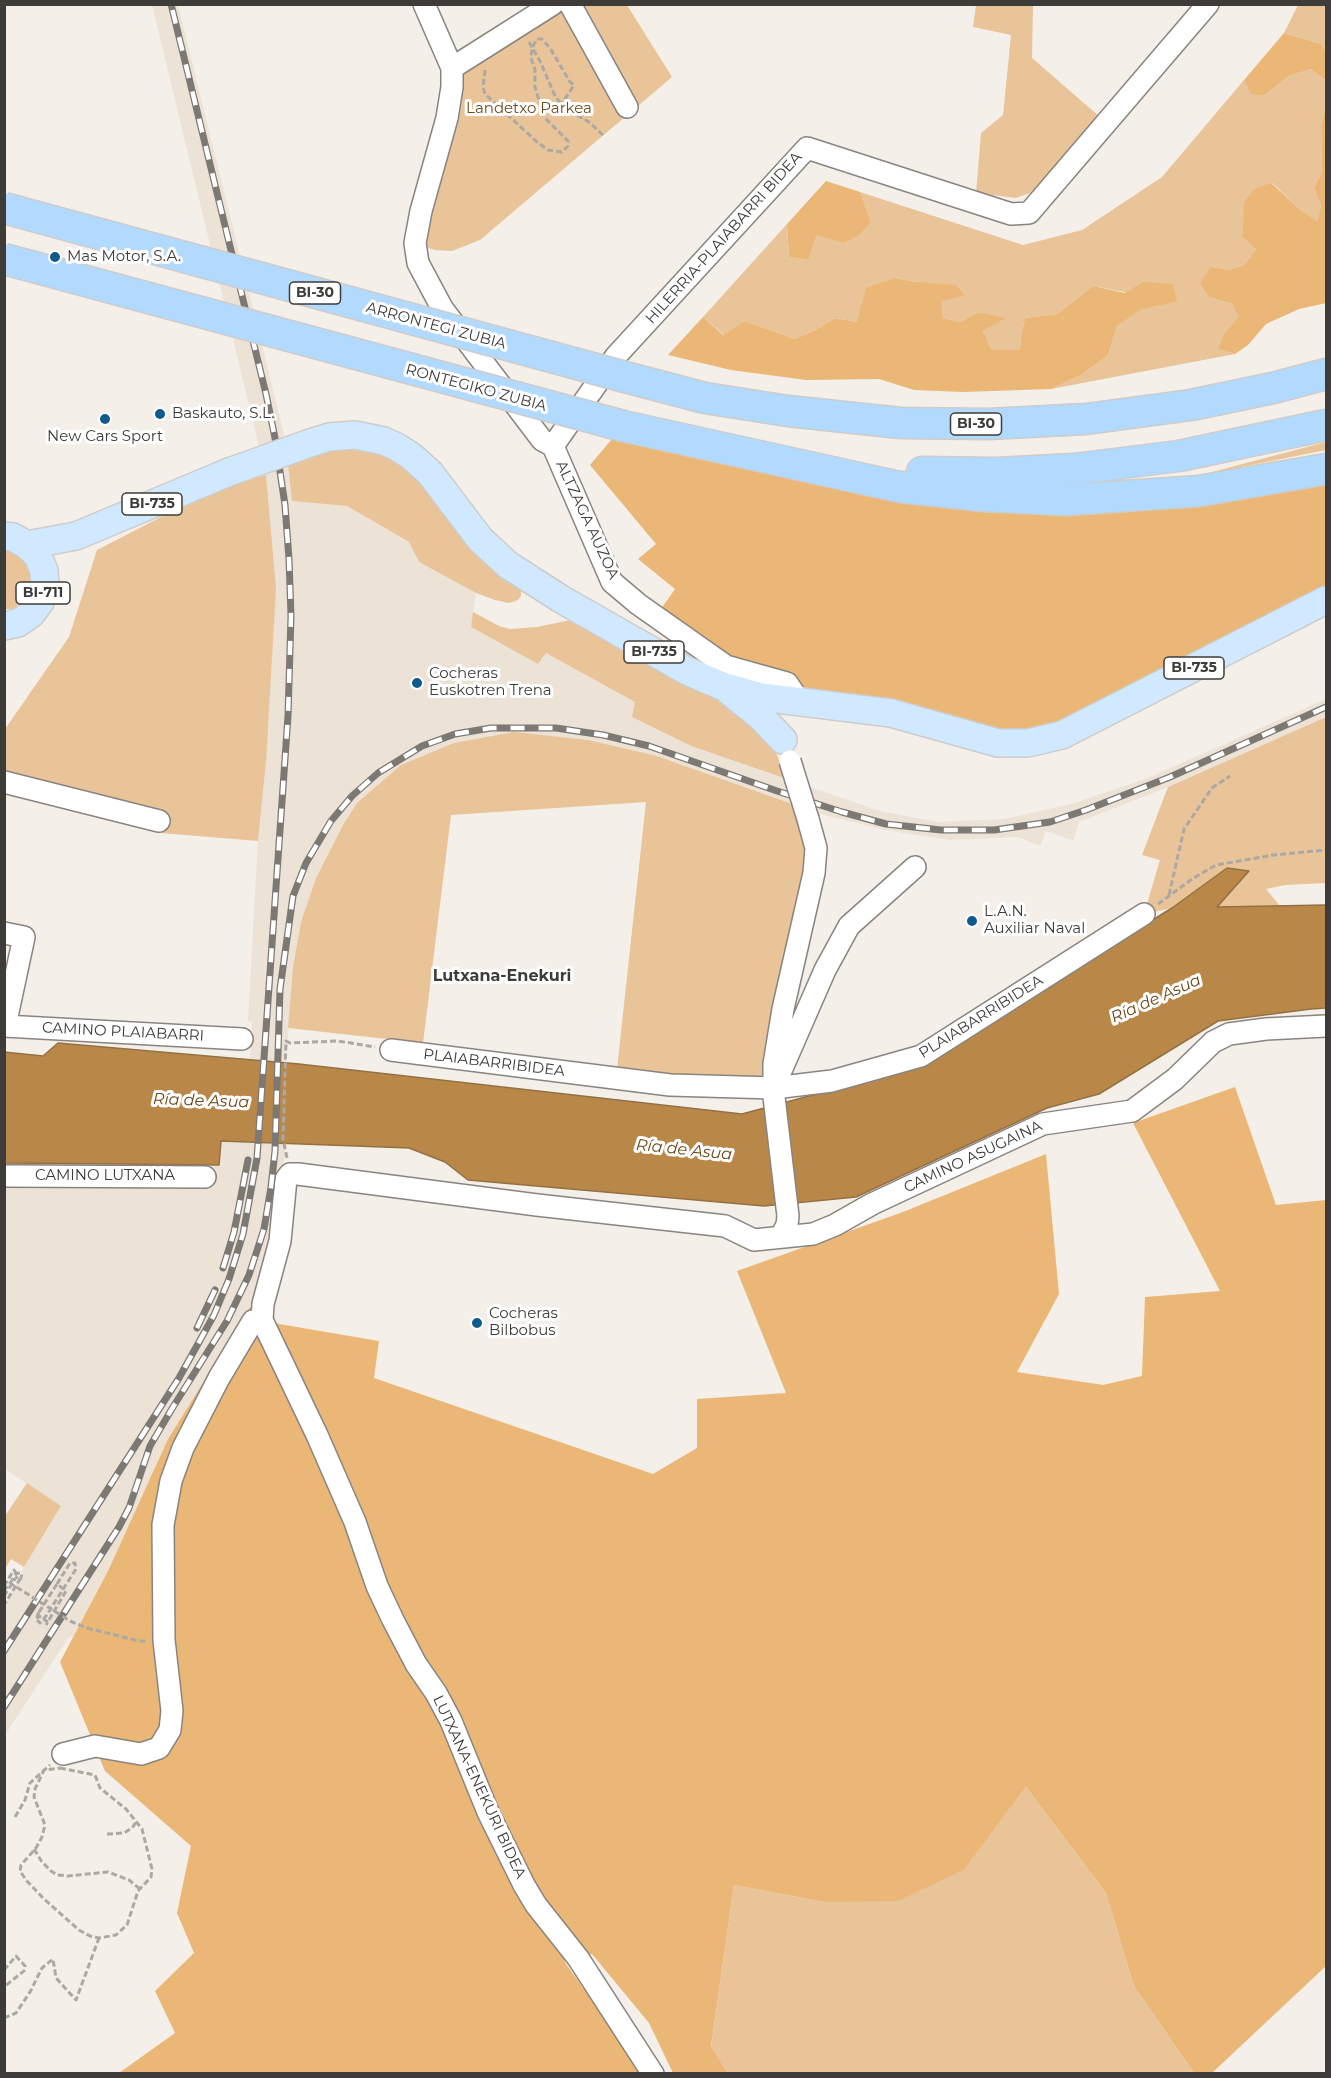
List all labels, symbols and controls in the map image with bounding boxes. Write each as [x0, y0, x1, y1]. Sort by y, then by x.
park label: Landetxo Parkea [466, 100, 592, 118]
street label: HILERRIA-PLAIABARRI BIDEA [642, 148, 806, 328]
place label: Mas Motor, S.A. [67, 248, 181, 266]
marker: Mas Motor, S.A. [48, 250, 62, 264]
road number: BI-30 [290, 282, 340, 304]
street label: ARRONTEGI ZUBIA [364, 299, 508, 353]
street label: RONTEGIKO ZUBIA [404, 361, 548, 415]
place label: Baskauto, S.L. [172, 405, 274, 423]
marker: Baskauto, S.L. [153, 407, 167, 421]
marker: New Cars Sport [98, 412, 112, 426]
road number: BI-30 [950, 413, 1002, 435]
place label: New Cars Sport [47, 428, 163, 446]
street label: ALTZAGA AUZOA [552, 458, 622, 582]
road number: BI-735 [122, 493, 182, 515]
road number: BI-711 [16, 582, 70, 604]
road number: BI-735 [624, 641, 684, 663]
road number: BI-735 [1164, 657, 1224, 679]
place label: Cocheras Euskotren Trena [429, 665, 552, 700]
marker: Cocheras Euskotren Trena [410, 676, 424, 690]
place label: L.A.N. Auxiliar Naval [984, 903, 1085, 938]
marker: L.A.N. Auxiliar Naval [965, 914, 979, 928]
district label: Lutxana-Enekuri [433, 966, 571, 986]
water label: Ría de Asua [1108, 971, 1204, 1027]
street label: PLAIABARRIBIDEA [916, 972, 1046, 1062]
street label: CAMINO PLAIABARRI [41, 1019, 205, 1045]
street label: PLAIABARRIBIDEA [422, 1045, 566, 1081]
water label: Ría de Asua [152, 1090, 250, 1112]
street label: CAMINO ASUGAINA [901, 1117, 1045, 1197]
water label: Ría de Asua [635, 1135, 733, 1165]
street label: CAMINO LUTXANA [35, 1167, 175, 1185]
place label: Cocheras Bilbobus [489, 1305, 558, 1340]
marker: Cocheras Bilbobus [470, 1316, 484, 1330]
street label: LUTXANA-ENEKURI BIDEA [429, 1693, 529, 1881]

